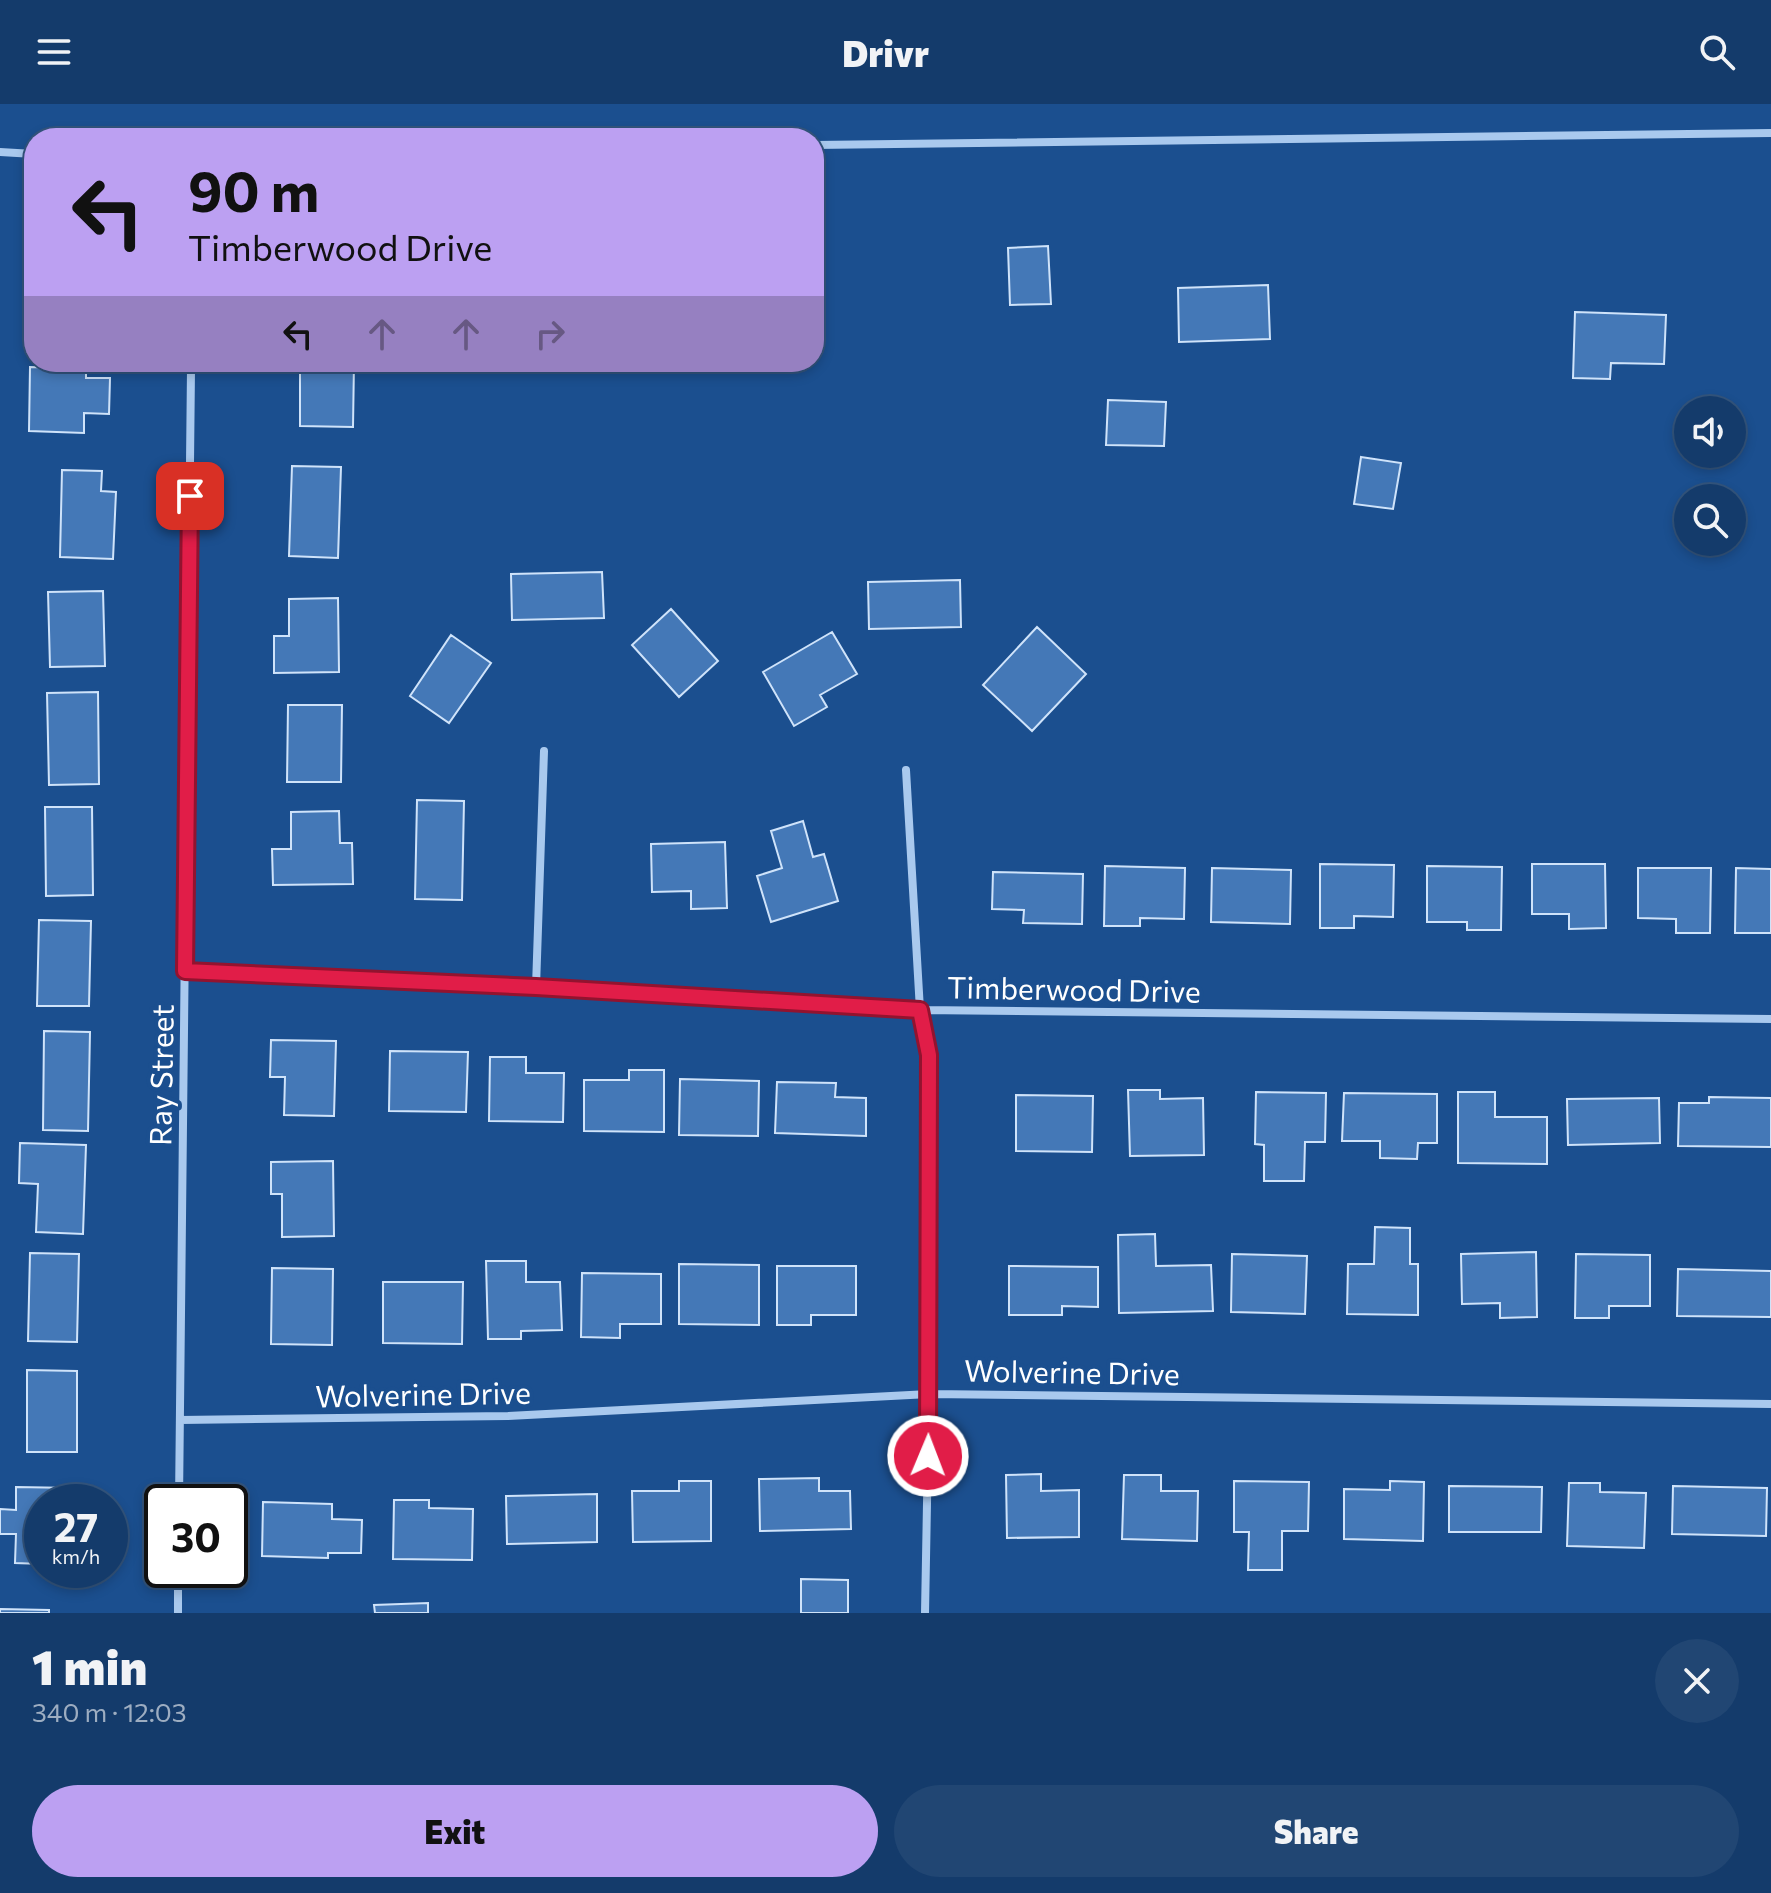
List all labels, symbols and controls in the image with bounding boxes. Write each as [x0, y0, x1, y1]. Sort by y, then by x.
icon: menu [32, 30, 76, 74]
text: Drivr [842, 30, 929, 74]
icon: search [1695, 30, 1739, 74]
text: 90 m [188, 155, 319, 224]
icon: left [56, 160, 160, 264]
text: Timberwood Drive [188, 224, 492, 268]
icon: left [276, 312, 320, 356]
icon: ahead [360, 312, 404, 356]
icon: ahead [444, 312, 488, 356]
icon: right [528, 312, 572, 356]
map controls [1674, 396, 1746, 556]
button: sound [1674, 396, 1746, 468]
pin [156, 462, 224, 530]
icon: arrive [168, 474, 212, 518]
button: search [1674, 484, 1746, 556]
street label: Timberwood Drive [947, 967, 1201, 1009]
street label: Ray Street [140, 1004, 180, 1146]
street label: Wolverine Drive [964, 1351, 1180, 1391]
street label: Wolverine Drive [315, 1373, 531, 1413]
position arrow [886, 1414, 970, 1498]
speed limit sign: 30 [144, 1484, 248, 1588]
text: 27 [54, 1501, 98, 1550]
text: km/h [52, 1544, 100, 1568]
text: 1 min [32, 1636, 147, 1695]
button: close [1655, 1639, 1739, 1723]
text: 340 m · 12:03 [32, 1696, 187, 1727]
button: Exit [32, 1785, 878, 1877]
button: Share [894, 1785, 1739, 1877]

